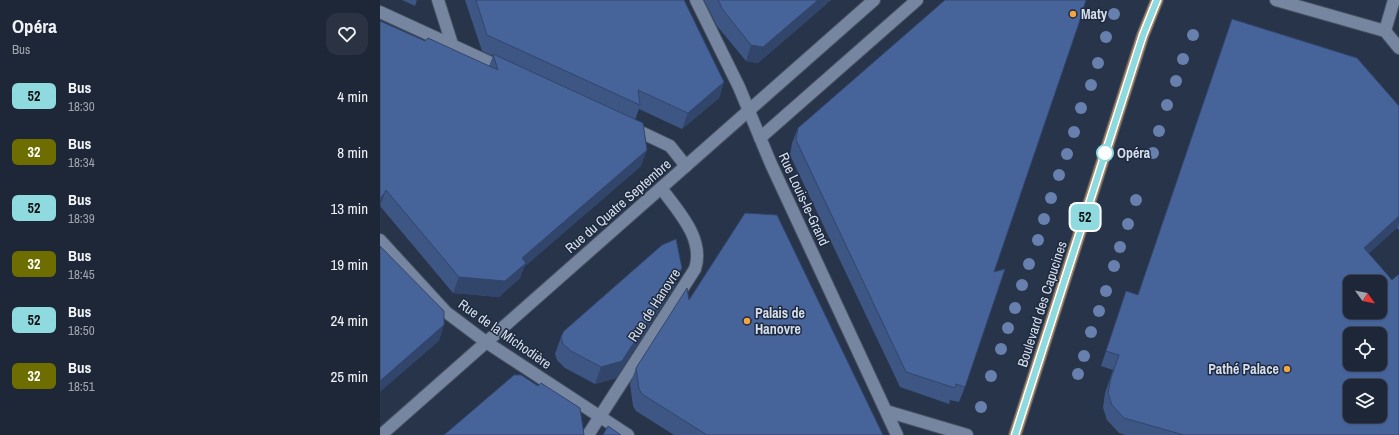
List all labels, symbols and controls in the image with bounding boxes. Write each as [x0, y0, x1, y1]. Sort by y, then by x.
place label: Maty [1081, 5, 1108, 23]
marker: Maty [1068, 9, 1078, 19]
text: Opéra [12, 13, 57, 39]
button: heart [326, 13, 368, 55]
text: Bus [12, 41, 30, 58]
text: Bus [68, 77, 91, 98]
text: 4 min [337, 86, 368, 107]
text: 52 [28, 87, 40, 105]
text: 18:30 [68, 98, 95, 115]
text: Bus [68, 133, 91, 154]
text: 8 min [337, 142, 368, 163]
text: 32 [28, 143, 40, 161]
marker: Opéra [1096, 144, 1114, 162]
place label: Opéra [1117, 144, 1151, 162]
street label: Rue Louis-le-Grand [775, 150, 833, 248]
text: 18:34 [68, 154, 95, 171]
street label: Rue du Quatre Septembre [561, 155, 675, 257]
text: Bus [68, 189, 91, 210]
text: 13 min [330, 198, 368, 219]
text: 52 [28, 199, 40, 217]
line badge: 52 [1067, 204, 1103, 230]
text: 52 [1079, 208, 1091, 226]
text: 18:39 [68, 210, 95, 227]
street label: Boulevard des Capucines [1013, 238, 1071, 369]
text: Bus [68, 245, 91, 266]
text: 19 min [330, 254, 368, 275]
text: 32 [28, 255, 40, 273]
street label: Rue de Hanovre [624, 265, 684, 345]
text: 18:45 [68, 266, 95, 283]
north arrow [1343, 275, 1387, 319]
map controls [1343, 275, 1387, 423]
street label: Rue de la Michodière [455, 295, 555, 373]
text: Bus [68, 301, 91, 322]
place label: Palais de Hanovre [755, 304, 805, 338]
text: 24 min [330, 310, 368, 331]
text: 52 [28, 311, 40, 329]
marker: Palais de Hanovre [742, 316, 752, 326]
text: 18:50 [68, 322, 95, 339]
button: locate [1343, 327, 1387, 371]
text: Bus [68, 357, 91, 378]
place label: Pathé Palace [1208, 360, 1279, 378]
marker: Pathé Palace [1282, 364, 1292, 374]
text: 25 min [330, 366, 368, 387]
text: 32 [28, 367, 40, 385]
text: 18:51 [68, 378, 95, 395]
button: layers [1343, 379, 1387, 423]

